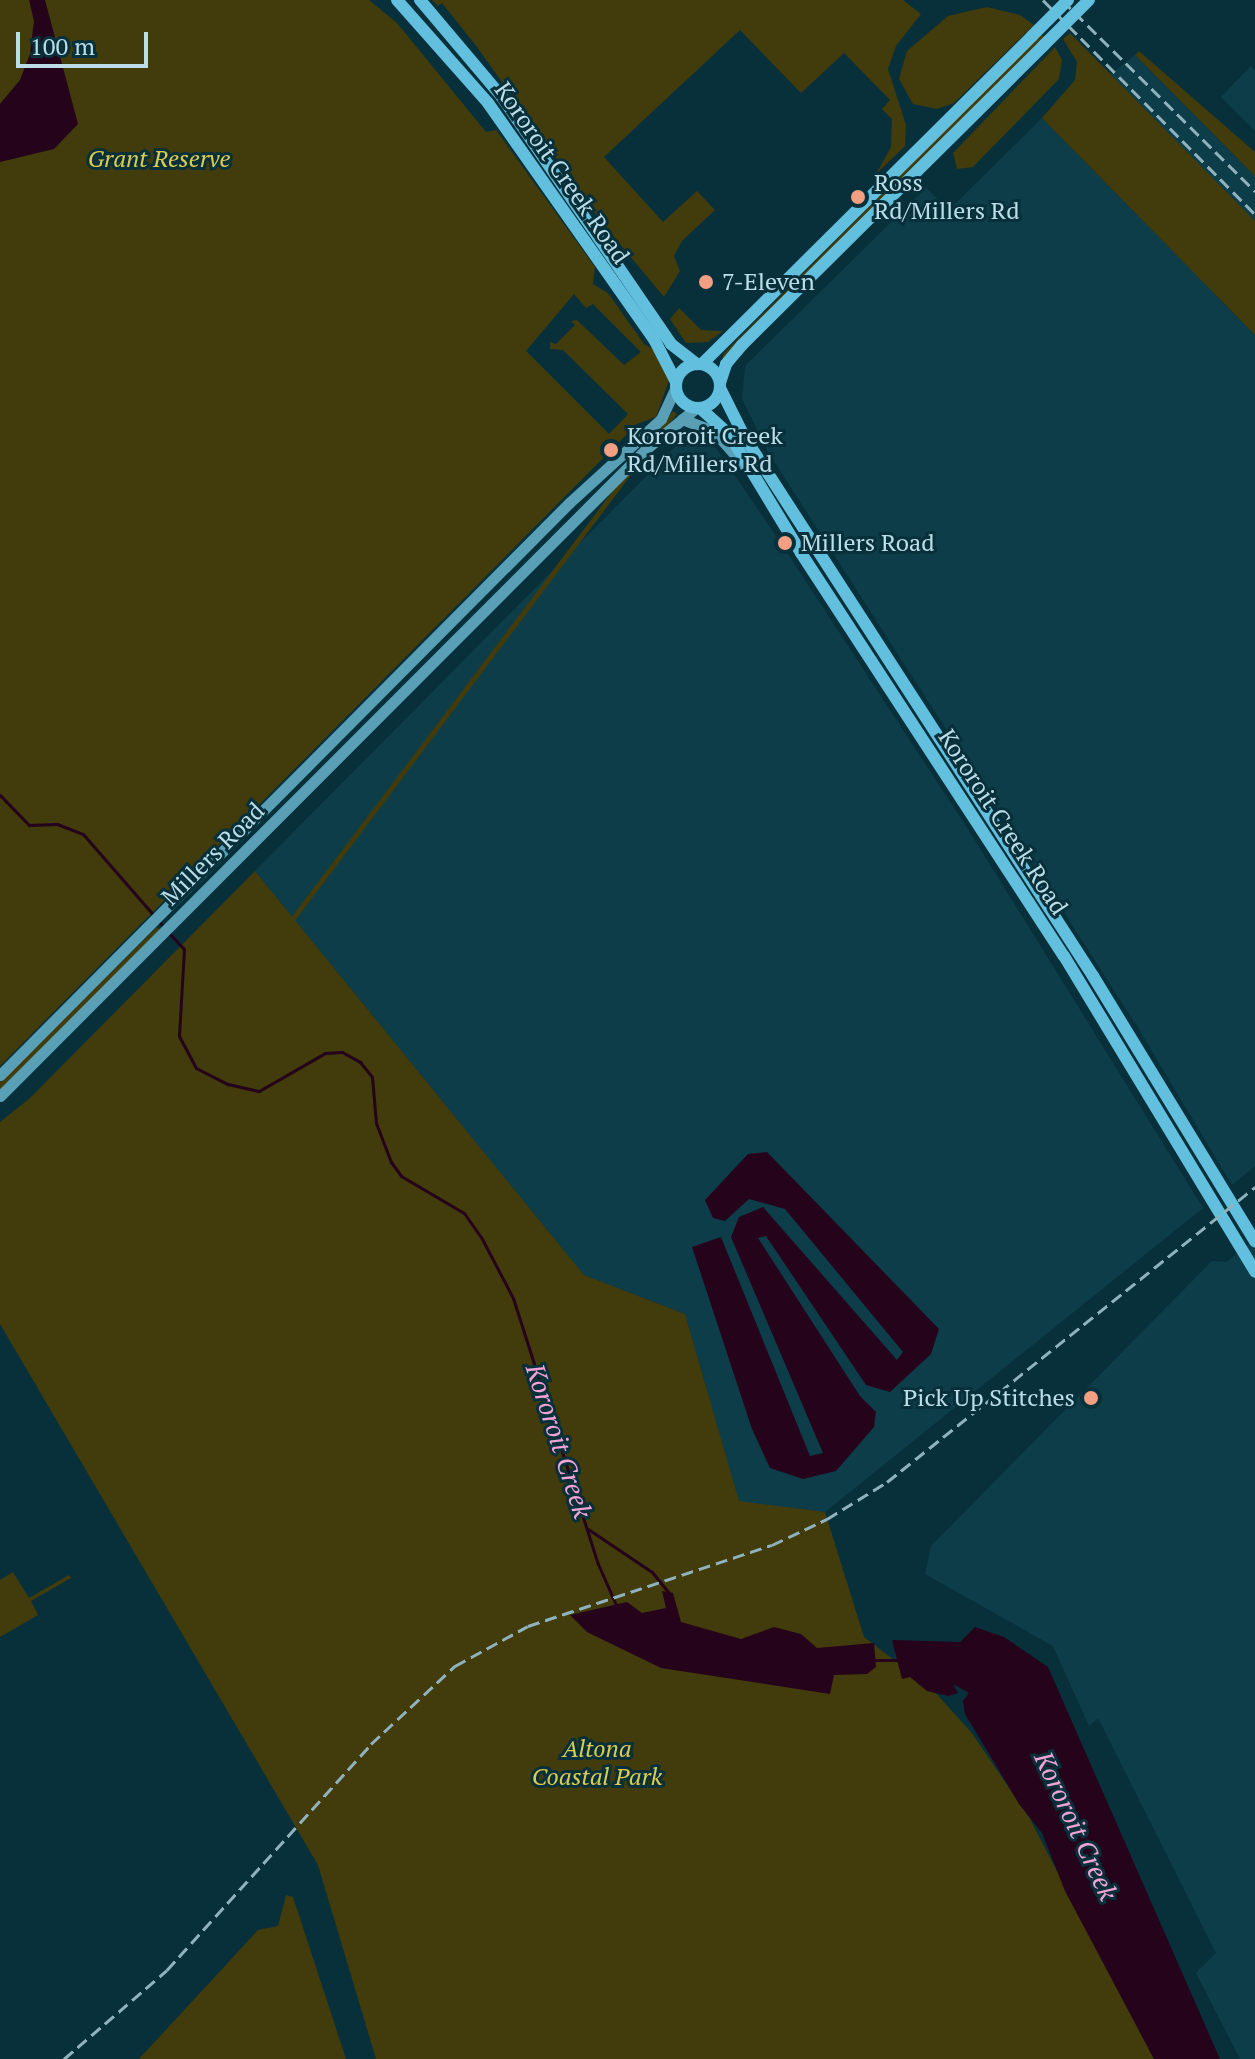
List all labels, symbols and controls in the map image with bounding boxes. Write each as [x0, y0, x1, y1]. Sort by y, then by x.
scale bar [20, 16, 152, 66]
text: 100 m [30, 30, 95, 62]
street label: Kororoit Creek Road [489, 77, 635, 269]
park label: Grant Reserve [88, 145, 230, 173]
place label: Ross Rd/Millers Rd [874, 169, 1019, 225]
marker: Ross Rd/Millers Rd [849, 188, 867, 206]
place label: 7-Eleven [722, 268, 815, 296]
marker: 7-Eleven [697, 273, 715, 291]
place label: Kororoit Creek Rd/Millers Rd [627, 422, 783, 478]
marker: Kororoit Creek Rd/Millers Rd [602, 441, 620, 459]
place label: Millers Road [801, 529, 935, 557]
marker: Millers Road [776, 534, 794, 552]
street label: Kororoit Creek Road [932, 724, 1074, 920]
street label: Millers Road [156, 797, 270, 911]
water label: Kororoit Creek [519, 1360, 599, 1522]
place label: Pick Up Stitches [903, 1384, 1075, 1412]
marker: Pick Up Stitches [1082, 1389, 1100, 1407]
park label: Altona Coastal Park [532, 1735, 662, 1791]
water label: Kororoit Creek [1028, 1747, 1124, 1905]

